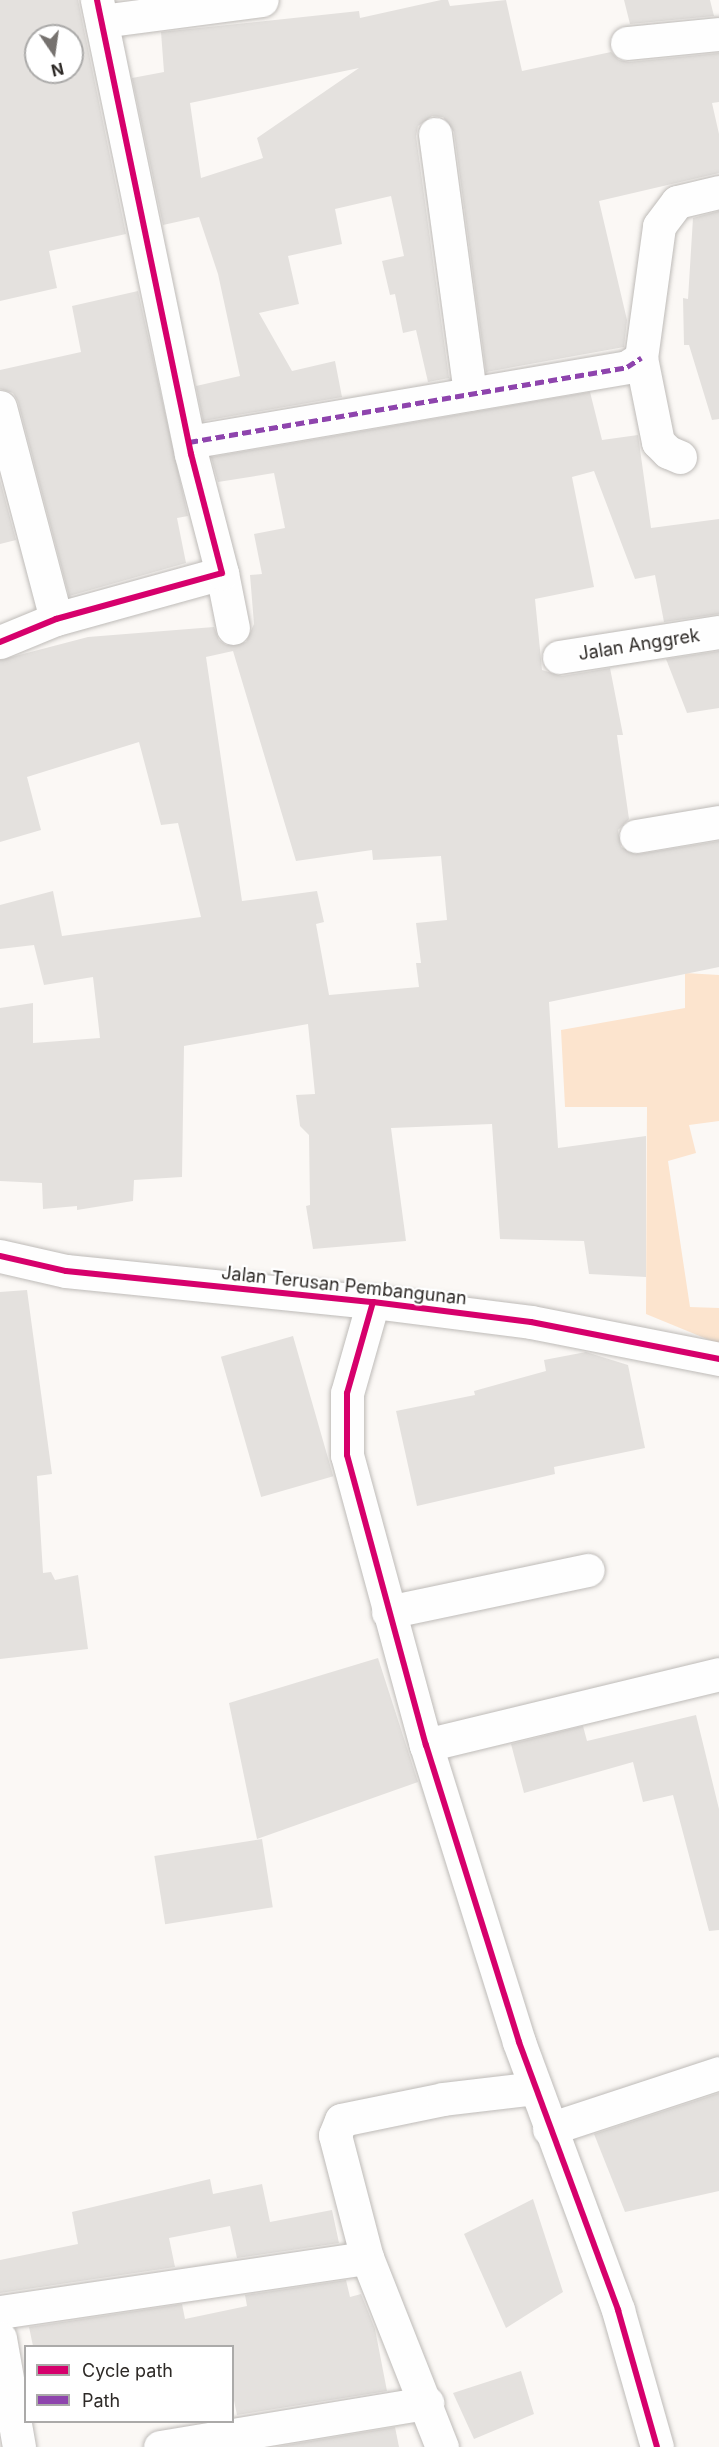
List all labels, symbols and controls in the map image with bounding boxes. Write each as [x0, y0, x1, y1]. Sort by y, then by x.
north arrow [24, 24, 84, 84]
text: N [49, 58, 66, 81]
street label: Jalan Anggrek [577, 625, 701, 665]
street label: Jalan Terusan Pembangunan [220, 1262, 468, 1310]
legend [24, 2345, 234, 2423]
text: Cycle path [82, 2360, 173, 2381]
text: Path [82, 2390, 120, 2411]

